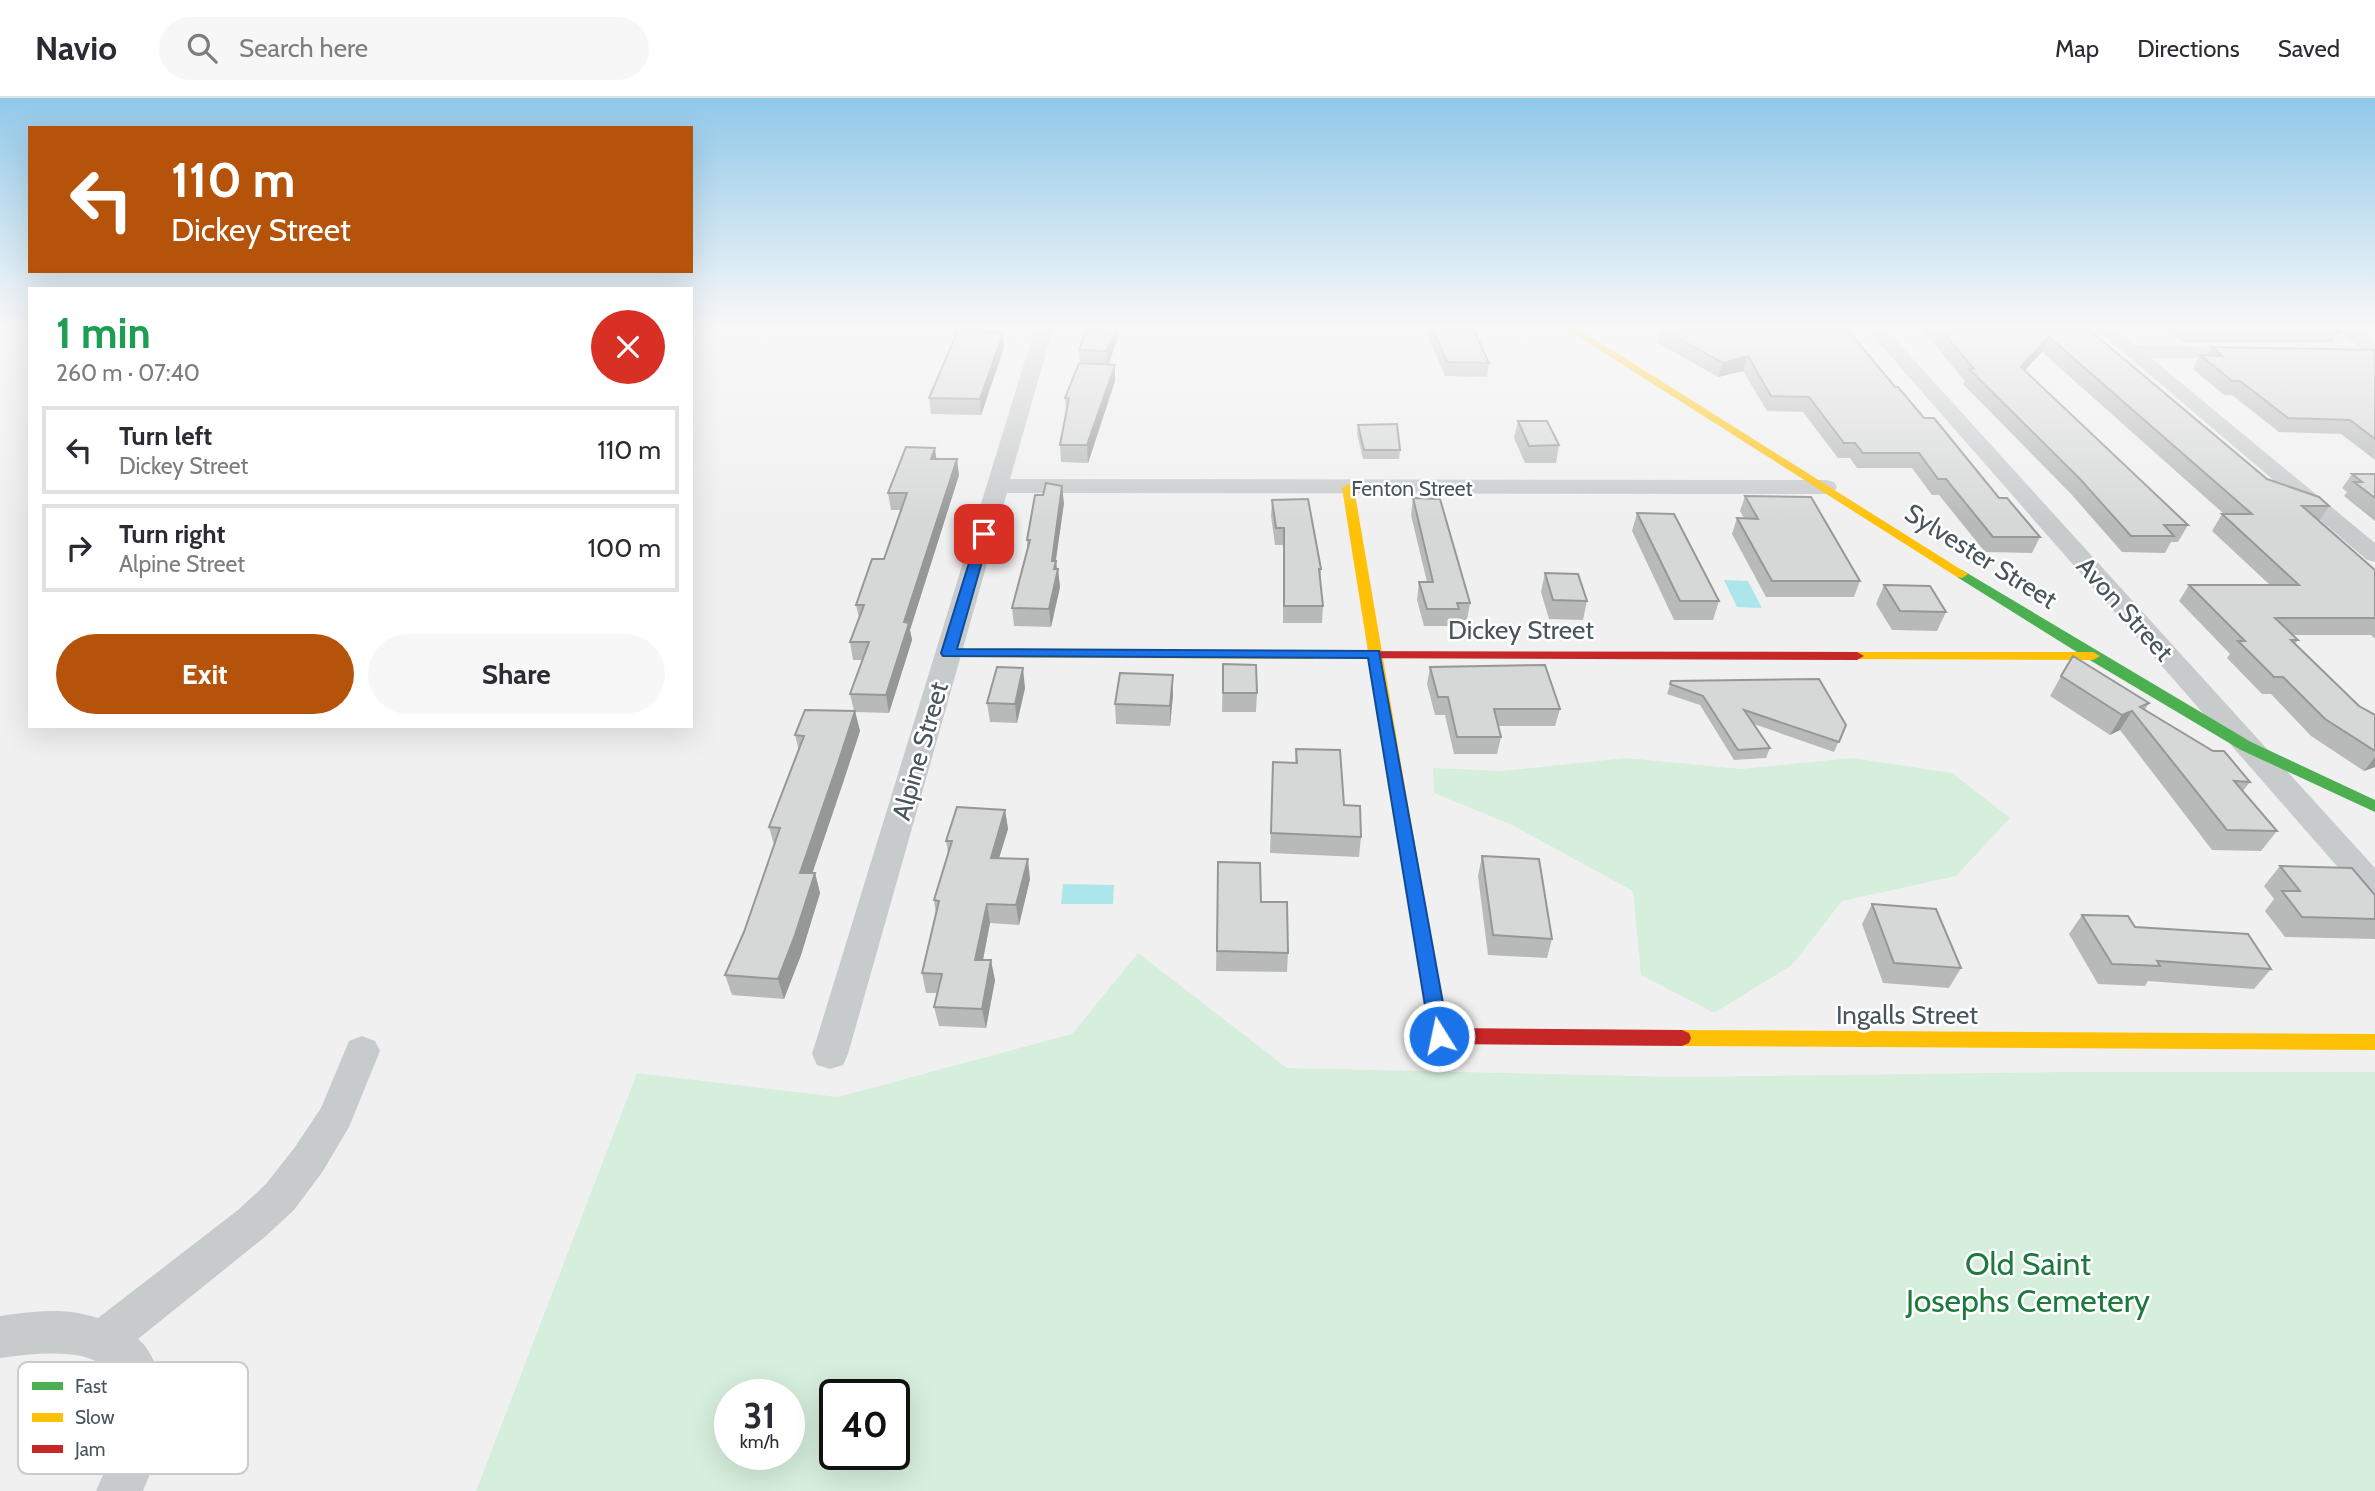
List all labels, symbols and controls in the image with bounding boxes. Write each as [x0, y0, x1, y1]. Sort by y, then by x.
search box [159, 17, 649, 80]
text: Navio [35, 28, 117, 68]
icon: search [183, 29, 221, 67]
text: Search here [239, 32, 368, 64]
text: Map [2055, 34, 2099, 63]
text: Directions [2137, 34, 2240, 63]
text: Saved [2278, 34, 2340, 63]
text: 110 m [171, 150, 295, 209]
icon: left [56, 154, 147, 245]
text: Dickey Street [171, 210, 351, 249]
text: 1 min [56, 307, 151, 359]
button: close [591, 310, 665, 384]
text: 260 m · 07:40 [56, 359, 200, 387]
text: Turn left [119, 420, 212, 452]
icon: left [60, 431, 98, 469]
text: 110 m [597, 434, 661, 466]
text: Dickey Street [119, 452, 248, 480]
street label: Fenton Street [1351, 476, 1473, 501]
street label: Sylvester Street [1899, 497, 2063, 616]
pin [954, 504, 1014, 564]
icon: arrive [965, 515, 1003, 553]
text: Turn right [119, 518, 225, 550]
icon: right [60, 529, 98, 567]
text: 100 m [588, 532, 661, 564]
text: Alpine Street [119, 550, 245, 578]
street label: Avon Street [2070, 550, 2180, 668]
street label: Dickey Street [1448, 614, 1594, 646]
button: Exit [56, 634, 354, 714]
button: Share [368, 634, 665, 714]
street label: Alpine Street [885, 678, 955, 824]
position arrow [1402, 999, 1476, 1073]
street label: Ingalls Street [1836, 999, 1978, 1031]
park label: Old Saint Josephs Cemetery [1905, 1244, 2150, 1320]
legend [18, 1362, 248, 1474]
text: Fast [75, 1375, 108, 1398]
speed limit sign: 40 [819, 1379, 910, 1470]
text: 31 [744, 1394, 775, 1437]
text: Slow [75, 1406, 115, 1429]
text: km/h [740, 1431, 779, 1453]
text: Jam [74, 1438, 105, 1461]

